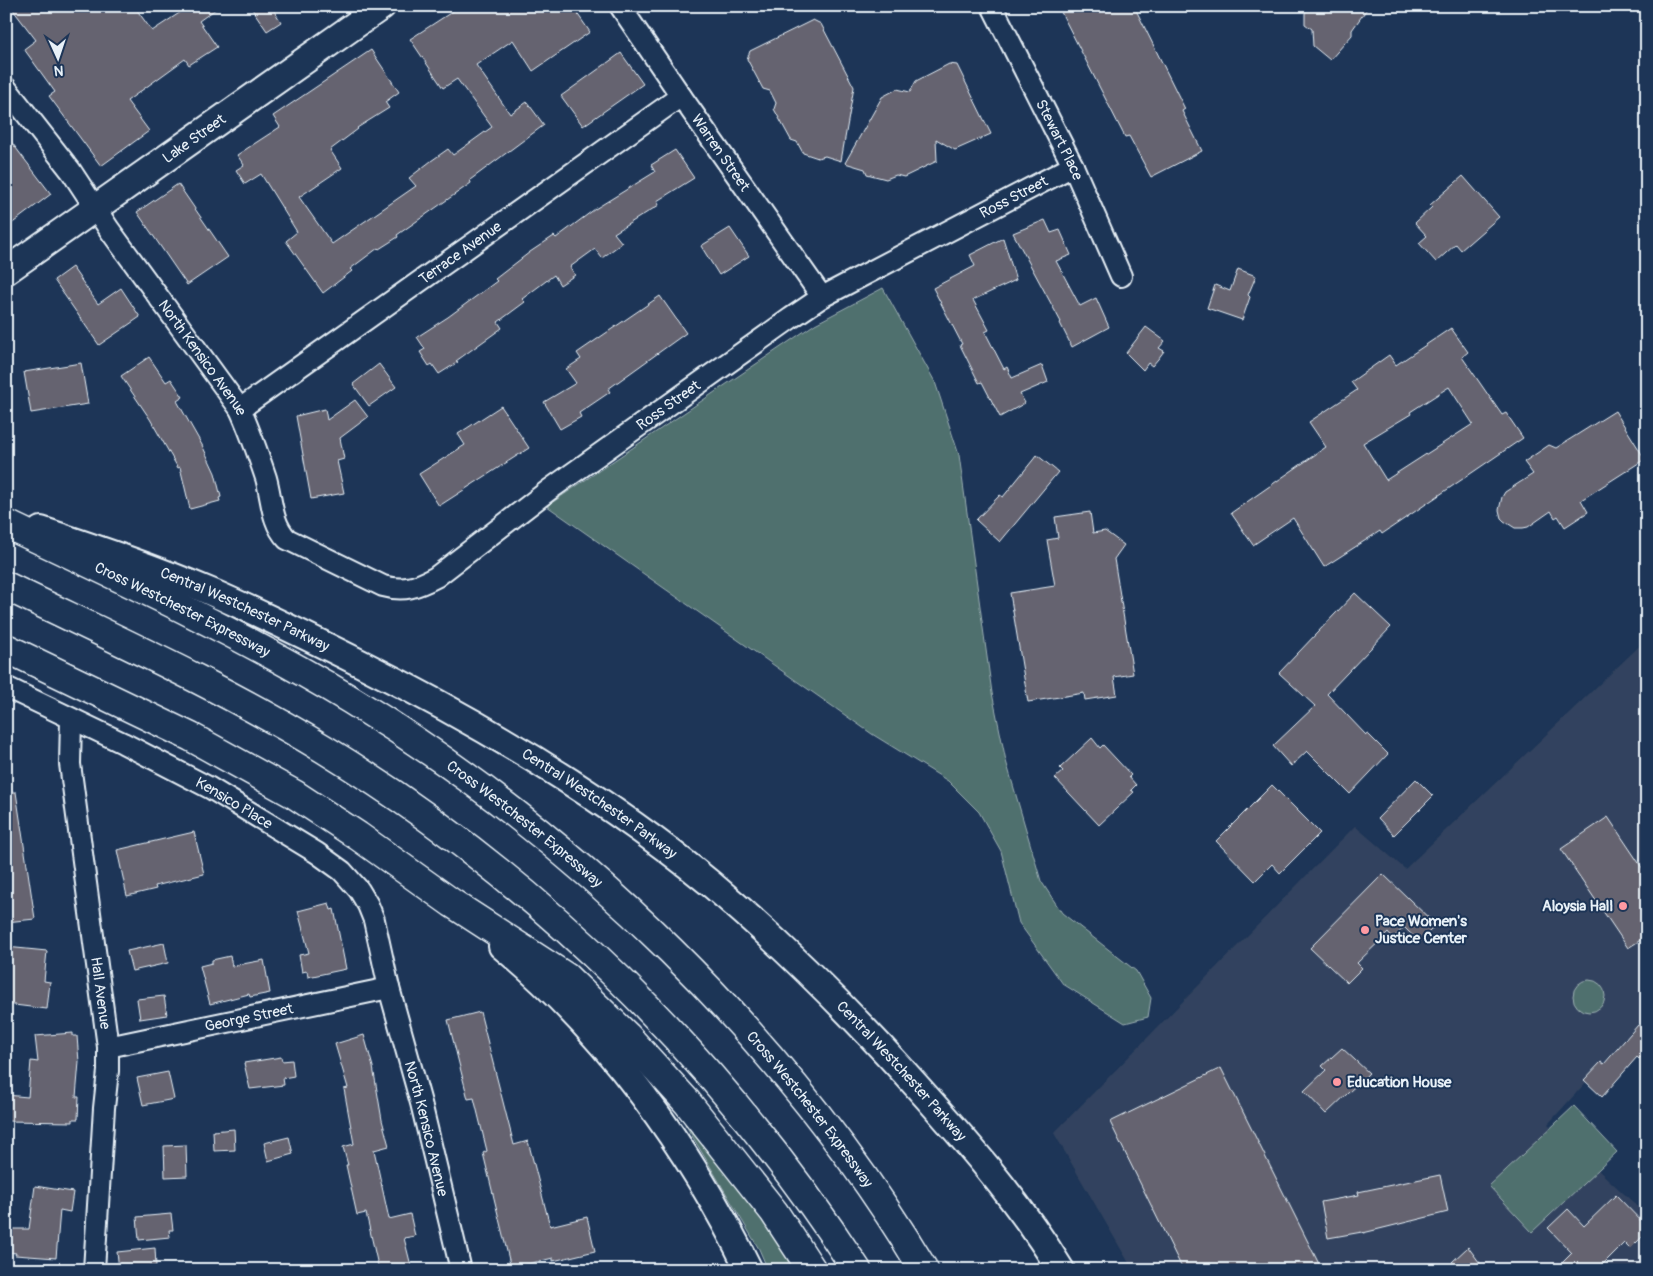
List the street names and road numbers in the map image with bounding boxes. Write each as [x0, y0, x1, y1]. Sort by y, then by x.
street label: Stewart Place [1031, 96, 1088, 184]
street label: Lake Street [159, 109, 230, 167]
street label: Warren Street [687, 110, 755, 196]
street label: Ross Street [976, 171, 1052, 223]
street label: Terrace Avenue [415, 217, 506, 289]
street label: North Kensico Avenue [154, 296, 251, 419]
street label: Ross Street [633, 375, 705, 434]
street label: Cross Westchester Expressway [91, 558, 274, 662]
street label: Central Westchester Parkway [158, 563, 333, 656]
street label: Central Westchester Parkway [518, 744, 681, 863]
street label: Cross Westchester Expressway [443, 756, 607, 892]
street label: Kensico Place [192, 773, 277, 834]
street label: Hall Avenue [86, 955, 115, 1031]
street label: Central Westchester Parkway [833, 997, 971, 1146]
street label: George Street [203, 999, 296, 1036]
street label: Cross Westchester Expressway [742, 1027, 878, 1192]
street label: North Kensico Avenue [400, 1059, 453, 1199]

